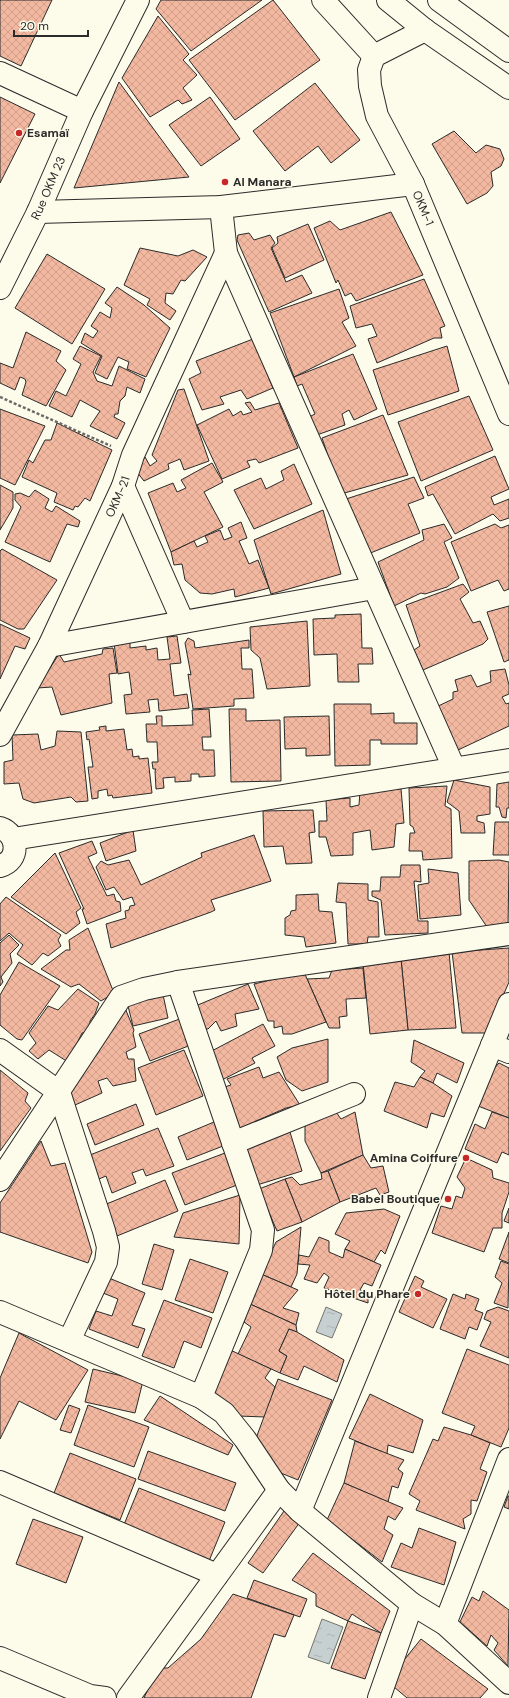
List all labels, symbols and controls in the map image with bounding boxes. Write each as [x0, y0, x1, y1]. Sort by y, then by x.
scale bar [14, 12, 88, 38]
text: 20 m [20, 18, 49, 34]
place label: Esamaï [27, 125, 70, 141]
marker: Esamaï [14, 128, 24, 138]
street label: Rue OKM 23 [27, 154, 69, 223]
place label: Al Manara [233, 174, 292, 190]
marker: Al Manara [220, 177, 230, 187]
street label: OKM-1 [409, 188, 437, 228]
street label: OKM-21 [102, 474, 134, 520]
place label: Amina Coiffure [370, 1150, 458, 1166]
marker: Amina Coiffure [461, 1153, 471, 1163]
place label: Babel Boutique [351, 1191, 440, 1207]
marker: Babel Boutique [443, 1194, 453, 1204]
place label: Hôtel du Phare [324, 1286, 410, 1302]
marker: Hôtel du Phare [413, 1289, 423, 1299]

